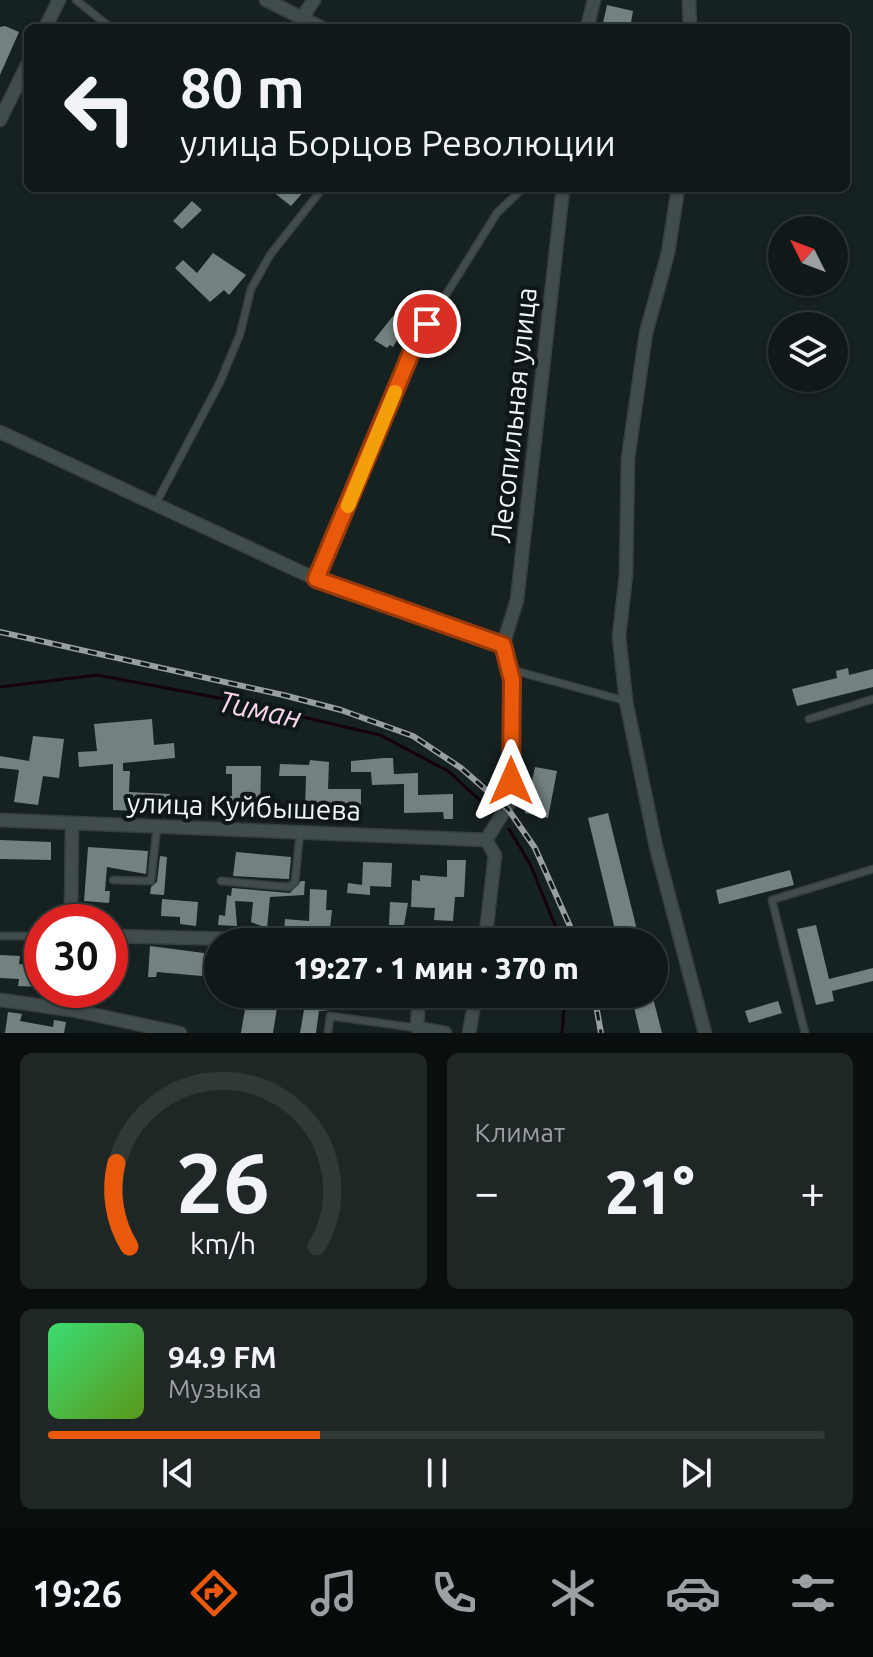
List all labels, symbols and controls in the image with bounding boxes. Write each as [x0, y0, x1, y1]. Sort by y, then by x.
icon: left [48, 56, 152, 160]
text: 80 m [180, 56, 305, 119]
text: улица Борцов Революции [180, 122, 616, 163]
north arrow [768, 216, 848, 296]
map controls [768, 216, 848, 392]
street label: Лесопильная улица [484, 286, 542, 544]
pin [393, 290, 461, 358]
icon: arrive [405, 302, 449, 346]
button: layers [768, 312, 848, 392]
water label: Тиман [215, 684, 305, 734]
position arrow [469, 739, 553, 823]
street label: улица Куйбышева [126, 786, 362, 826]
speed limit sign: 30 [24, 904, 128, 1008]
text: 19:27 · 1 мин · 370 m [293, 951, 579, 985]
text: Климат [475, 1118, 565, 1147]
text: 26 [176, 1135, 270, 1229]
text: 21° [605, 1158, 694, 1225]
text: − [475, 1167, 499, 1216]
text: + [800, 1167, 825, 1216]
text: km/h [190, 1227, 256, 1259]
text: 94.9 FM [168, 1340, 277, 1374]
text: Музыка [168, 1374, 262, 1403]
icon: previous [156, 1451, 200, 1495]
icon: pause [415, 1451, 459, 1495]
icon: next [674, 1451, 718, 1495]
icon: directions [186, 1565, 242, 1621]
icon: music [306, 1565, 362, 1621]
icon: phone [426, 1565, 482, 1621]
icon: climate [545, 1565, 601, 1621]
icon: car [665, 1565, 721, 1621]
icon: filters [785, 1565, 841, 1621]
text: 19:26 [32, 1573, 122, 1614]

